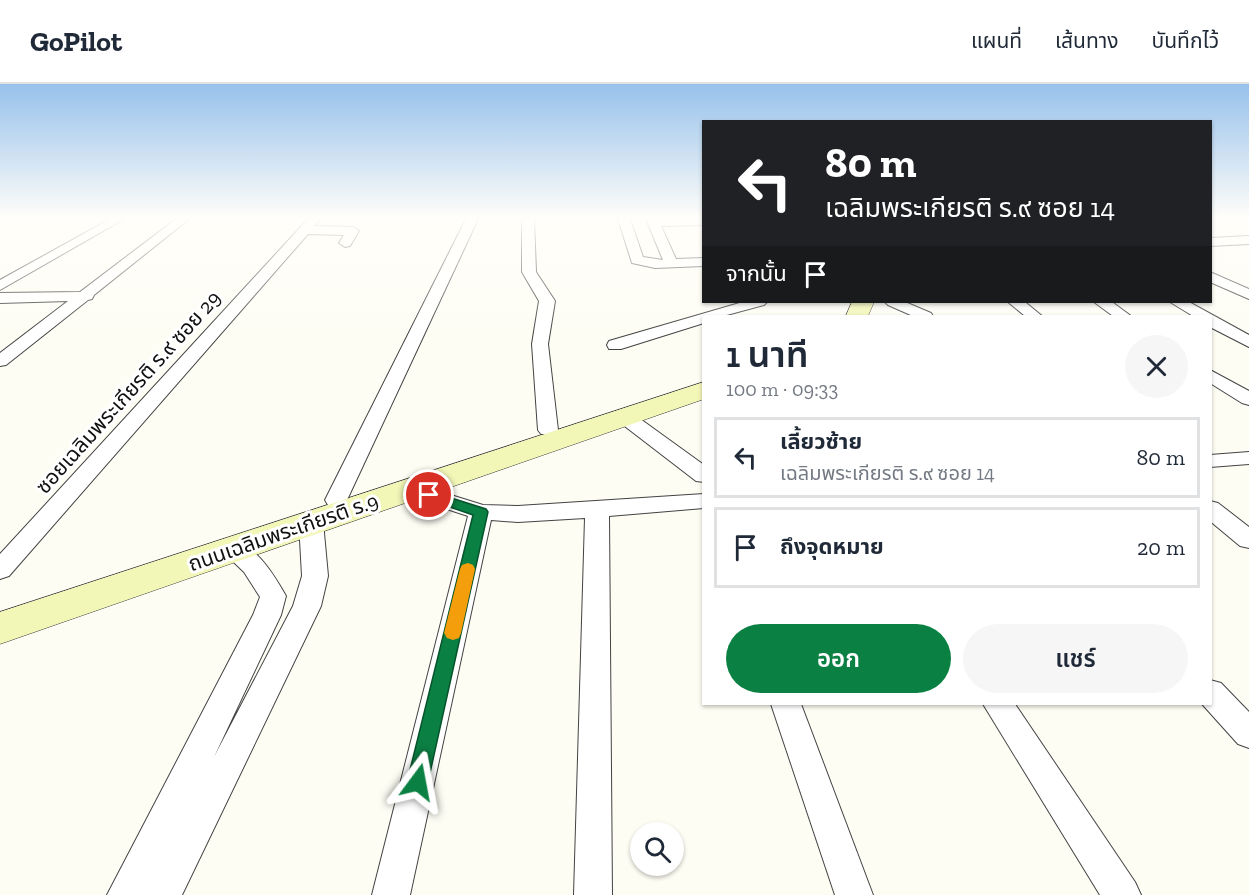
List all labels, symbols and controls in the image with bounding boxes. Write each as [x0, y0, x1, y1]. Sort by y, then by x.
text: GoPilot [30, 25, 122, 58]
text: แผนที่ [971, 28, 1022, 53]
text: เส้นทาง [1055, 28, 1119, 53]
text: บันทึกไว้ [1152, 28, 1219, 53]
text: 80 m [825, 137, 916, 188]
icon: left [726, 144, 804, 222]
text: เฉลิมพระเกียรติ ร.๙ ซอย 14 [825, 192, 1115, 224]
icon: arrive [799, 258, 832, 291]
text: จากนั้น [726, 260, 787, 287]
street label: ซอยเฉลิมพระเกียรติ ร.๙ ซอย 29 [30, 285, 226, 499]
text: 1 นาที [726, 333, 808, 376]
button: close [1125, 335, 1188, 398]
text: 100 m · 09:33 [726, 377, 838, 401]
text: เลี้ยวซ้าย [780, 428, 862, 455]
icon: left [729, 441, 762, 474]
text: 80 m [1137, 444, 1185, 471]
text: เฉลิมพระเกียรติ ร.๙ ซอย 14 [780, 461, 995, 485]
pin [403, 469, 454, 520]
icon: arrive [412, 478, 445, 511]
street label: ถนนเฉลิมพระเกียรติ ร.9 [185, 488, 381, 576]
icon: arrive [729, 531, 762, 564]
text: ถึงจุดหมาย [780, 533, 884, 560]
text: 20 m [1137, 534, 1185, 561]
button: ออก [726, 624, 951, 693]
button: แชร์ [963, 624, 1188, 693]
position arrow [386, 750, 450, 814]
map controls [630, 822, 684, 876]
button: search [630, 822, 684, 876]

